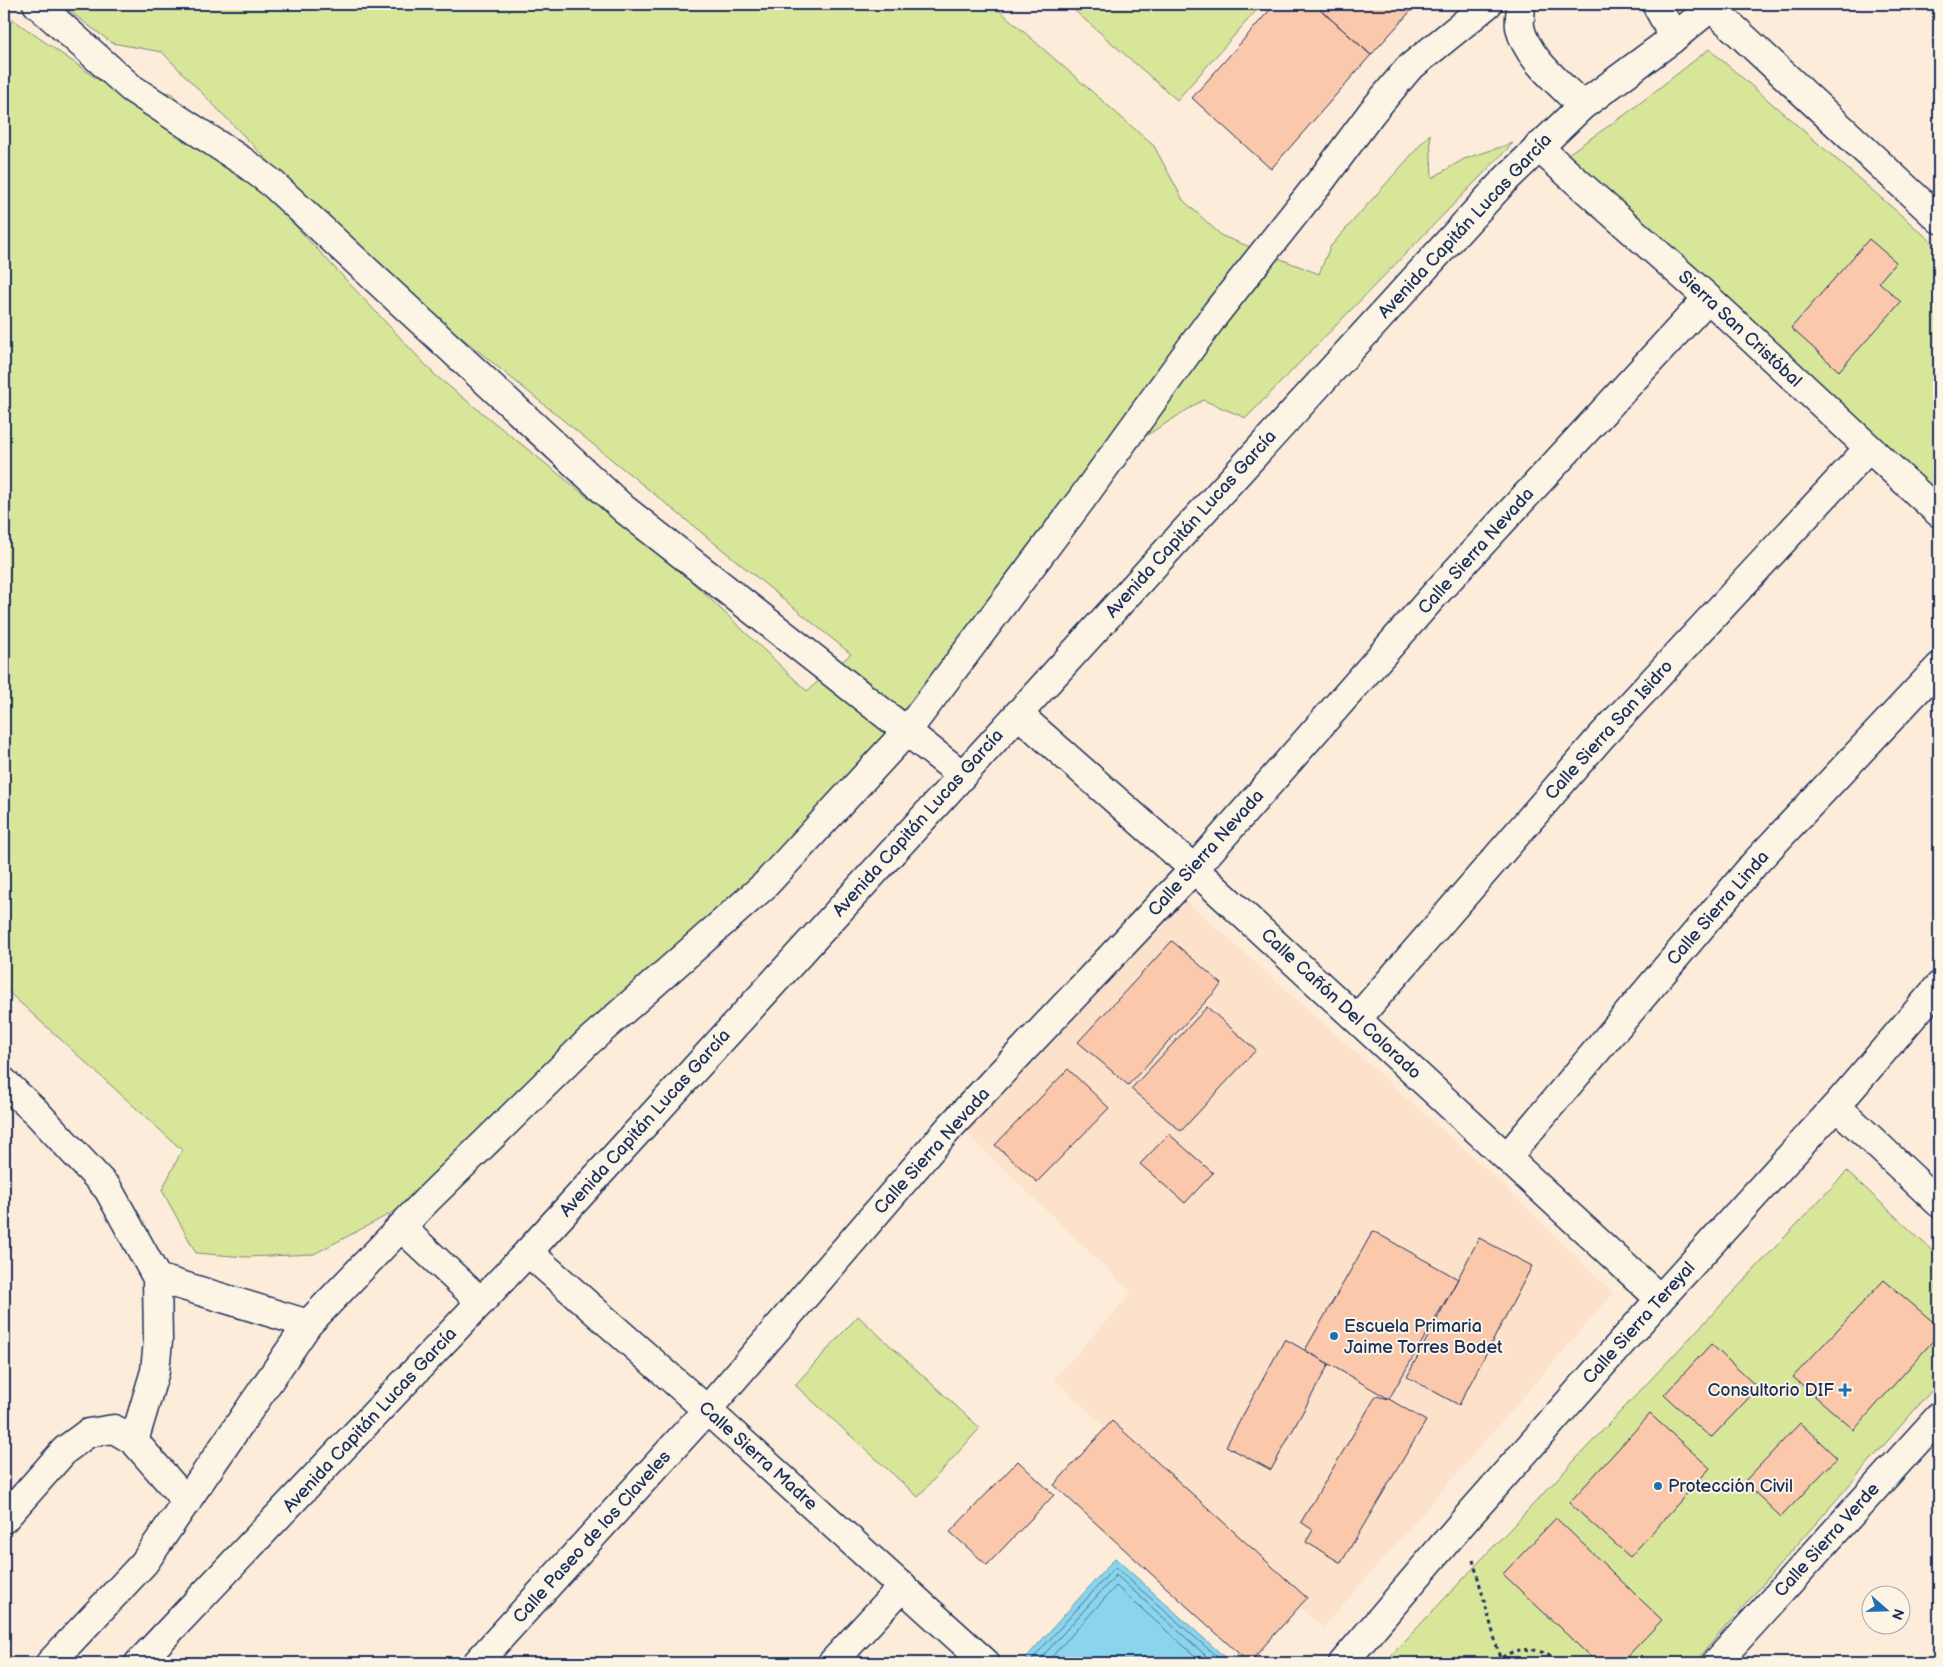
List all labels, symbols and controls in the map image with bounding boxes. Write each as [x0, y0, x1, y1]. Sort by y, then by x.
street label: Avenida Capitán Lucas García [1374, 129, 1556, 323]
street label: Sierra San Cristóbal [1674, 266, 1806, 392]
street label: Avenida Capitán Lucas García [1101, 426, 1281, 622]
street label: Calle Sierra Nevada [1414, 483, 1538, 619]
street label: Calle Sierra San Isidro [1541, 656, 1677, 804]
street label: Avenida Capitán Lucas García [828, 725, 1008, 921]
street label: Calle Sierra Nevada [1144, 785, 1268, 921]
street label: Calle Sierra Linda [1663, 846, 1773, 970]
street label: Calle Cañón Del Colorado [1257, 924, 1425, 1084]
street label: Avenida Capitán Lucas García [555, 1025, 735, 1221]
street label: Calle Sierra Nevada [870, 1083, 994, 1219]
street label: Calle Sierra Tereyal [1579, 1258, 1699, 1388]
place label: Escuela Primaria Jaime Torres Bodet [1344, 1316, 1503, 1358]
street label: Avenida Capitán Lucas García [279, 1323, 461, 1517]
marker: Escuela Primaria Jaime Torres Bodet [1328, 1330, 1340, 1342]
place label: Consultorio DIF [1707, 1380, 1834, 1401]
marker: Consultorio DIF [1838, 1383, 1852, 1397]
street label: Calle Sierra Madre [694, 1397, 822, 1515]
street label: Calle Paseo de los Claveles [509, 1446, 675, 1628]
place label: Protección Civil [1668, 1476, 1793, 1497]
street label: Calle Sierra Verde [1770, 1478, 1884, 1601]
marker: Protección Civil [1652, 1480, 1664, 1492]
north arrow [1860, 1584, 1910, 1634]
text: N [1888, 1606, 1908, 1622]

